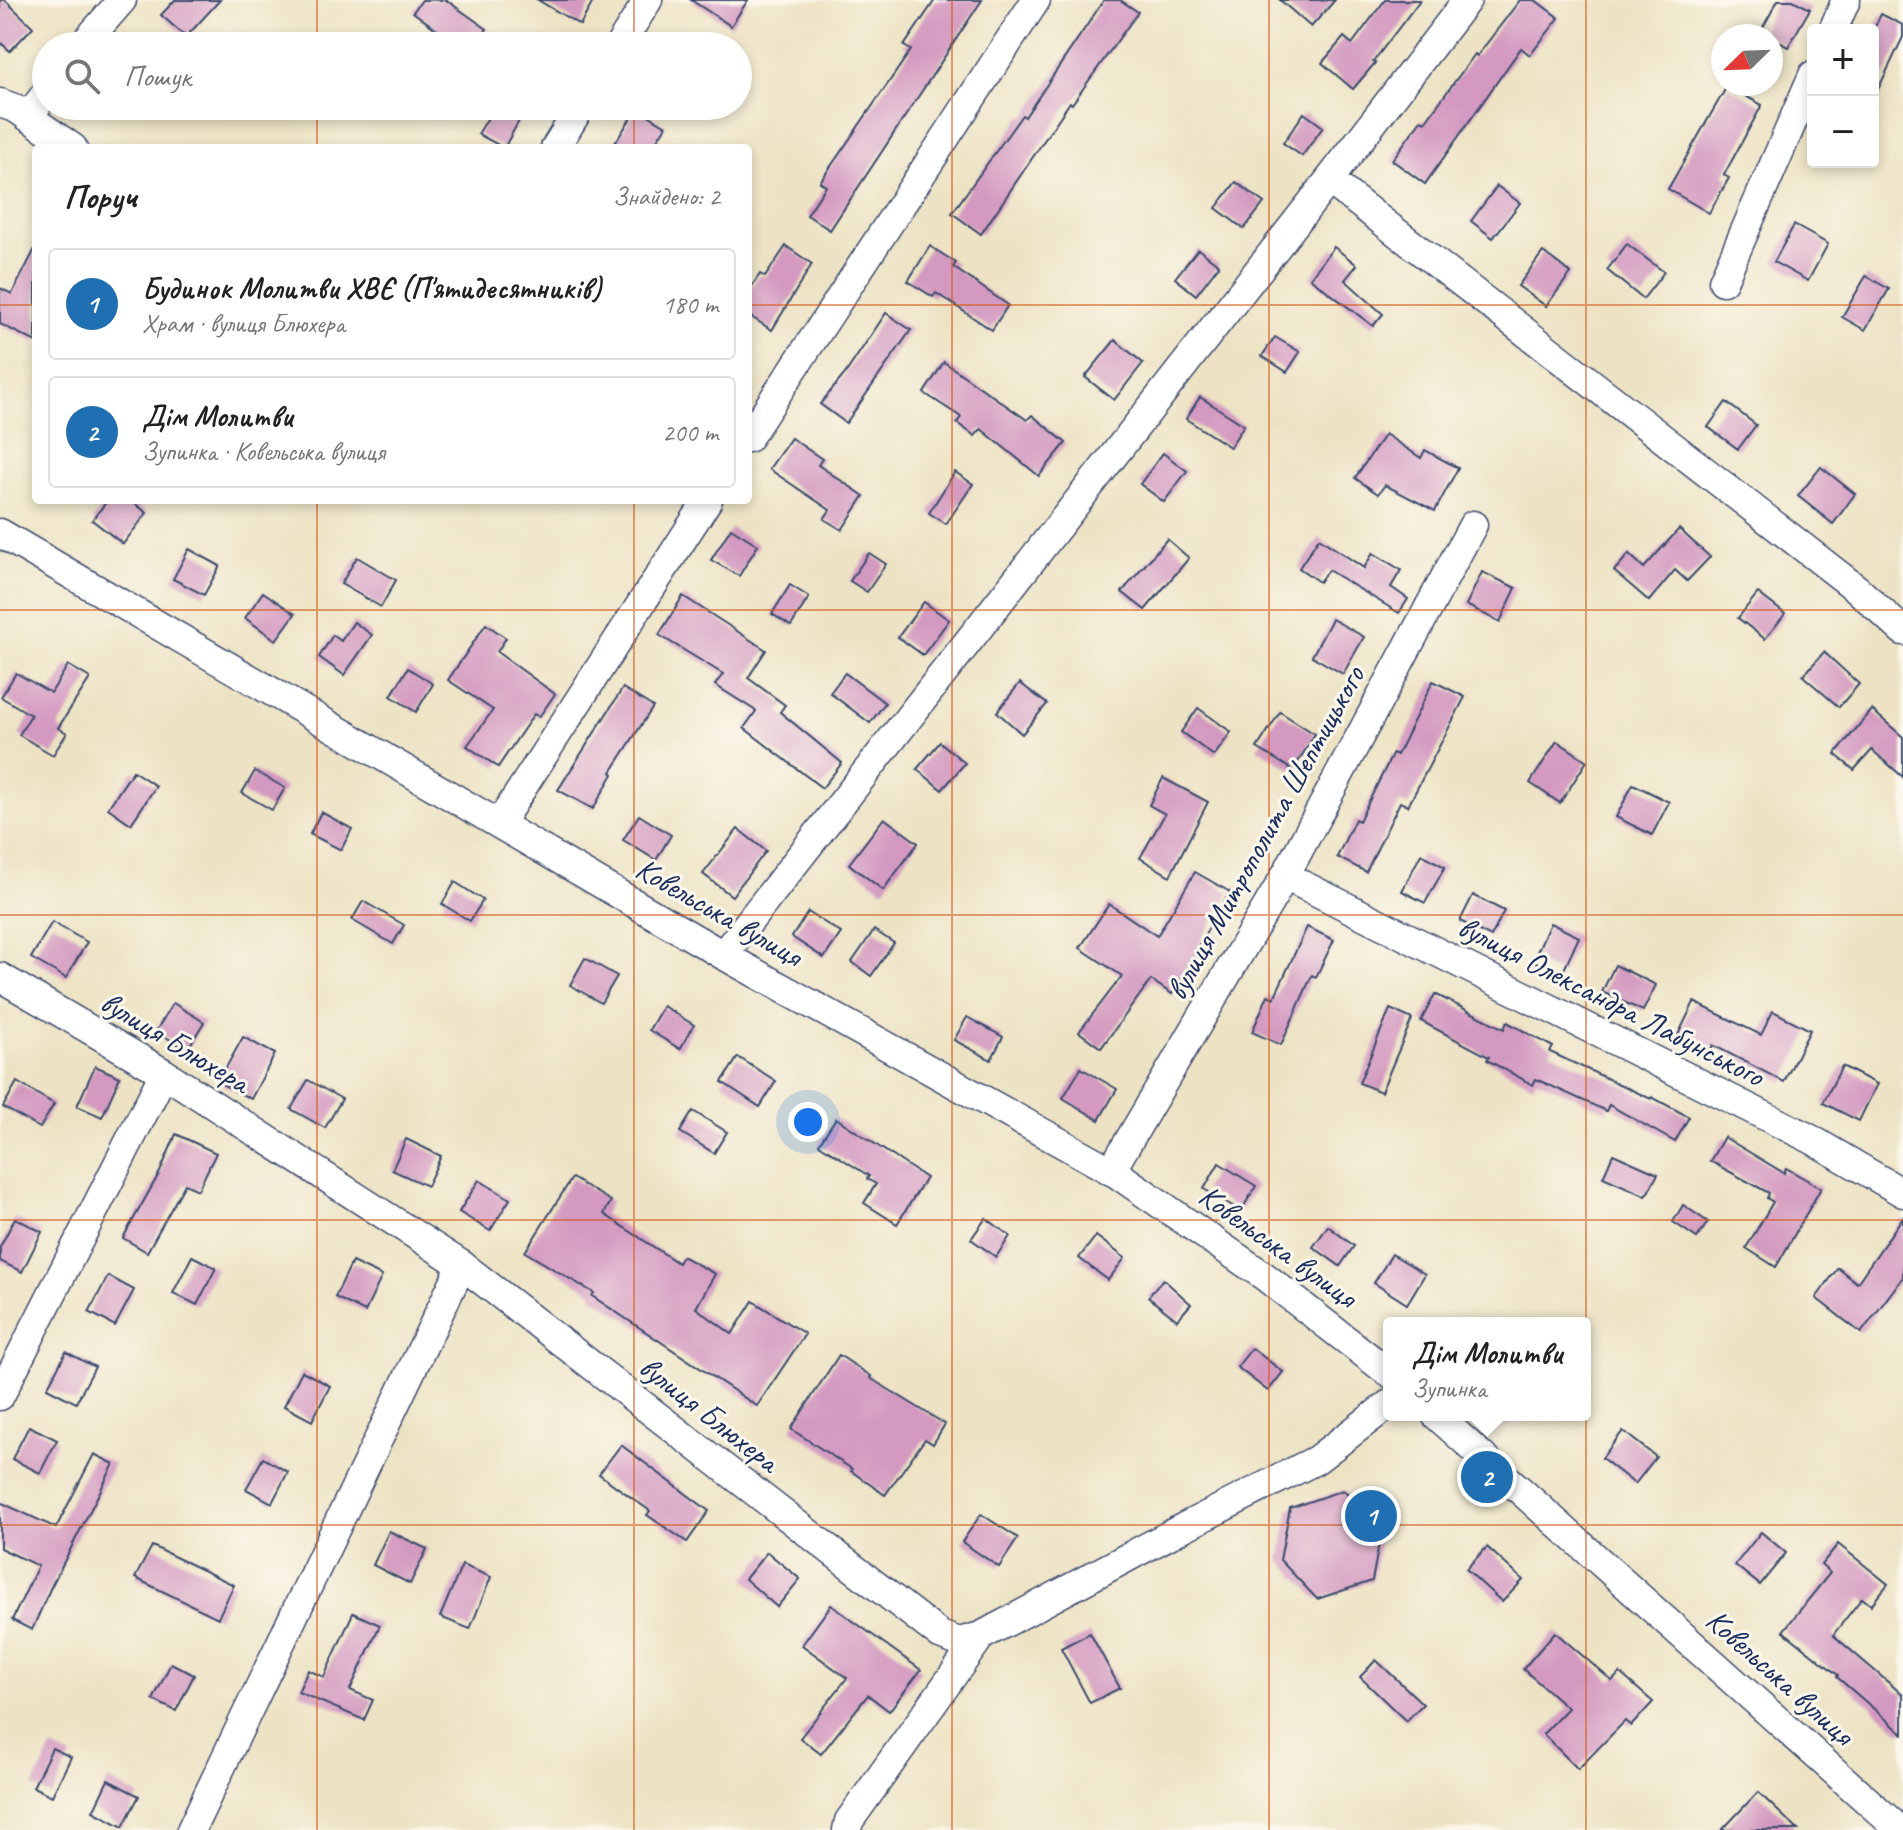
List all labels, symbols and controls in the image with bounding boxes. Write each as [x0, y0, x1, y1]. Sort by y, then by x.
north arrow [1711, 24, 1783, 96]
map controls [1807, 24, 1879, 168]
button: + [1807, 24, 1879, 96]
search box [32, 32, 752, 120]
icon: search [60, 54, 104, 98]
text: Пошук [124, 57, 191, 95]
button: − [1807, 96, 1879, 168]
text: Поруч [64, 175, 137, 218]
text: Знайдено: 2 [613, 180, 720, 213]
text: Будинок Молитви ХВЄ (П'ятидесятників) [142, 269, 601, 307]
text: 1 [86, 288, 98, 321]
text: 180 m [662, 288, 718, 321]
text: Храм · вулиця Блюхера [142, 307, 345, 340]
text: Дім Молитви [142, 397, 293, 435]
text: 2 [86, 416, 98, 449]
text: 200 m [662, 416, 718, 449]
text: Зупинка · Ковельська вулиця [142, 435, 385, 468]
street label: вулиця Митрополита Шептицького [1156, 657, 1375, 1007]
street label: Ковельська вулиця [628, 848, 811, 977]
street label: вулиця Олександра Лабунського [1451, 906, 1772, 1097]
street label: вулиця Блюхера [93, 982, 259, 1104]
your location [788, 1102, 828, 1142]
street label: Ковельська вулиця [1191, 1175, 1367, 1318]
popup [1383, 1317, 1591, 1421]
text: Дім Молитви [1412, 1334, 1562, 1372]
street label: вулиця Блюхера [631, 1347, 790, 1483]
text: Зупинка [1412, 1372, 1486, 1405]
pin: 2 [1461, 1447, 1513, 1507]
pin: 1 [1345, 1486, 1397, 1546]
street label: Ковельська вулиця [1697, 1600, 1864, 1756]

